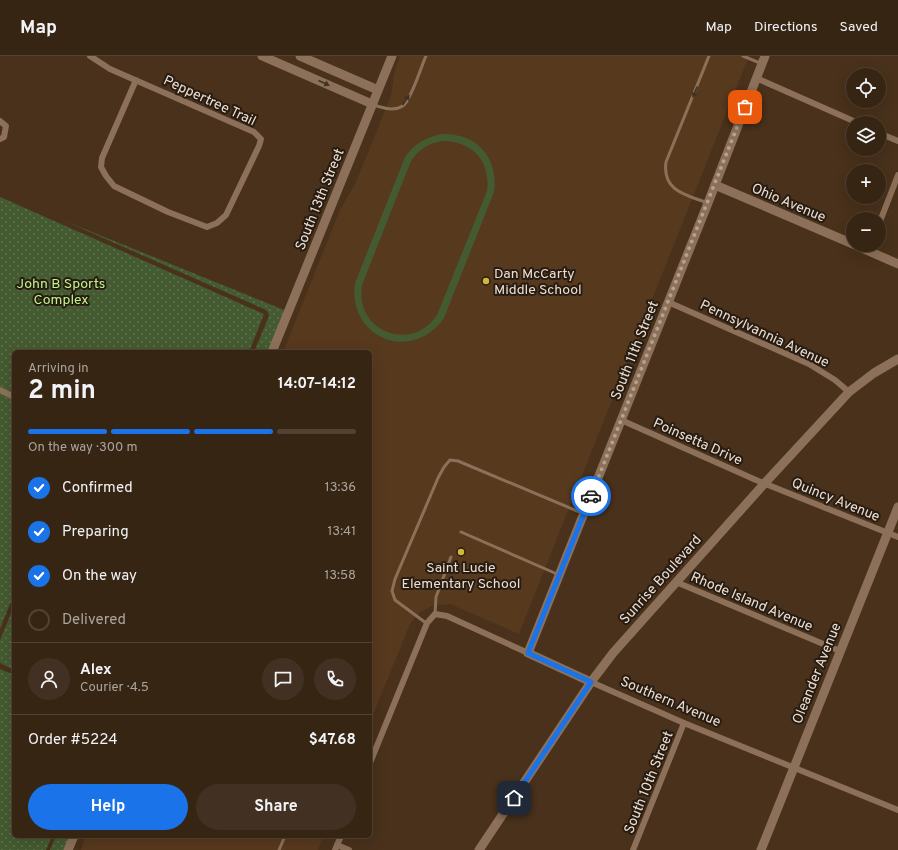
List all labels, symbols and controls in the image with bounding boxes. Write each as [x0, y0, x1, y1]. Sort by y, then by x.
text: Map [20, 16, 57, 40]
text: Map [706, 19, 732, 36]
text: Directions [754, 19, 818, 36]
text: Saved [840, 19, 878, 36]
map controls [846, 68, 886, 252]
button: locate [846, 68, 886, 108]
street label: Peppertree Trail [160, 72, 258, 130]
one-way arrow [318, 80, 329, 86]
one-way arrow [691, 87, 697, 99]
pin [728, 90, 762, 124]
one-way arrow [402, 94, 410, 105]
icon: bag [734, 96, 756, 118]
button: layers [846, 116, 886, 156]
street label: South 13th Street [292, 146, 349, 253]
button: + [846, 164, 886, 204]
street label: Ohio Avenue [749, 180, 828, 227]
button: − [846, 212, 886, 252]
place label: Dan McCarty Middle School [494, 266, 582, 299]
park label: John B Sports Complex [17, 276, 105, 309]
marker: Dan McCarty Middle School [481, 276, 491, 286]
street label: Pennsylvannia Avenue [697, 297, 832, 372]
street label: South 11th Street [608, 299, 663, 403]
text: Arriving in [28, 361, 89, 377]
text: 2 min [28, 375, 96, 408]
text: 14:07–14:12 [278, 375, 356, 394]
street label: Poinsetta Drive [650, 415, 745, 470]
text: On the way · 300 m [28, 440, 137, 456]
street label: Quincy Avenue [789, 475, 882, 526]
courier [571, 476, 611, 516]
icon: check [28, 477, 50, 499]
text: Confirmed [62, 479, 133, 498]
text: 13:36 [325, 480, 356, 496]
icon: car [580, 485, 602, 507]
icon: check [28, 521, 50, 543]
text: Preparing [62, 523, 129, 542]
text: 13:41 [327, 524, 356, 540]
street label: Sunrise Boulevard [617, 532, 706, 628]
marker: Saint Lucie Elementary School [456, 547, 466, 557]
place label: Saint Lucie Elementary School [402, 560, 520, 593]
icon: check [28, 565, 50, 587]
text: On the way [62, 567, 137, 586]
text: 13:58 [324, 568, 356, 584]
street label: Rhode Island Avenue [688, 569, 815, 636]
text: Delivered [62, 611, 126, 630]
street label: Oleander Avenue [789, 621, 845, 727]
button: person [28, 658, 70, 700]
button: chat [262, 658, 304, 700]
button: phone [314, 658, 356, 700]
text: Alex [80, 661, 112, 680]
street label: Southern Avenue [618, 674, 723, 731]
text: Courier · 4.5 [80, 680, 149, 696]
street label: South 10th Street [621, 729, 678, 836]
text: Order #5224 [28, 731, 118, 750]
text: $47.68 [309, 731, 356, 750]
pin [497, 781, 531, 815]
button: Help [28, 784, 188, 830]
button: Share [196, 784, 356, 830]
icon: home [503, 787, 525, 809]

